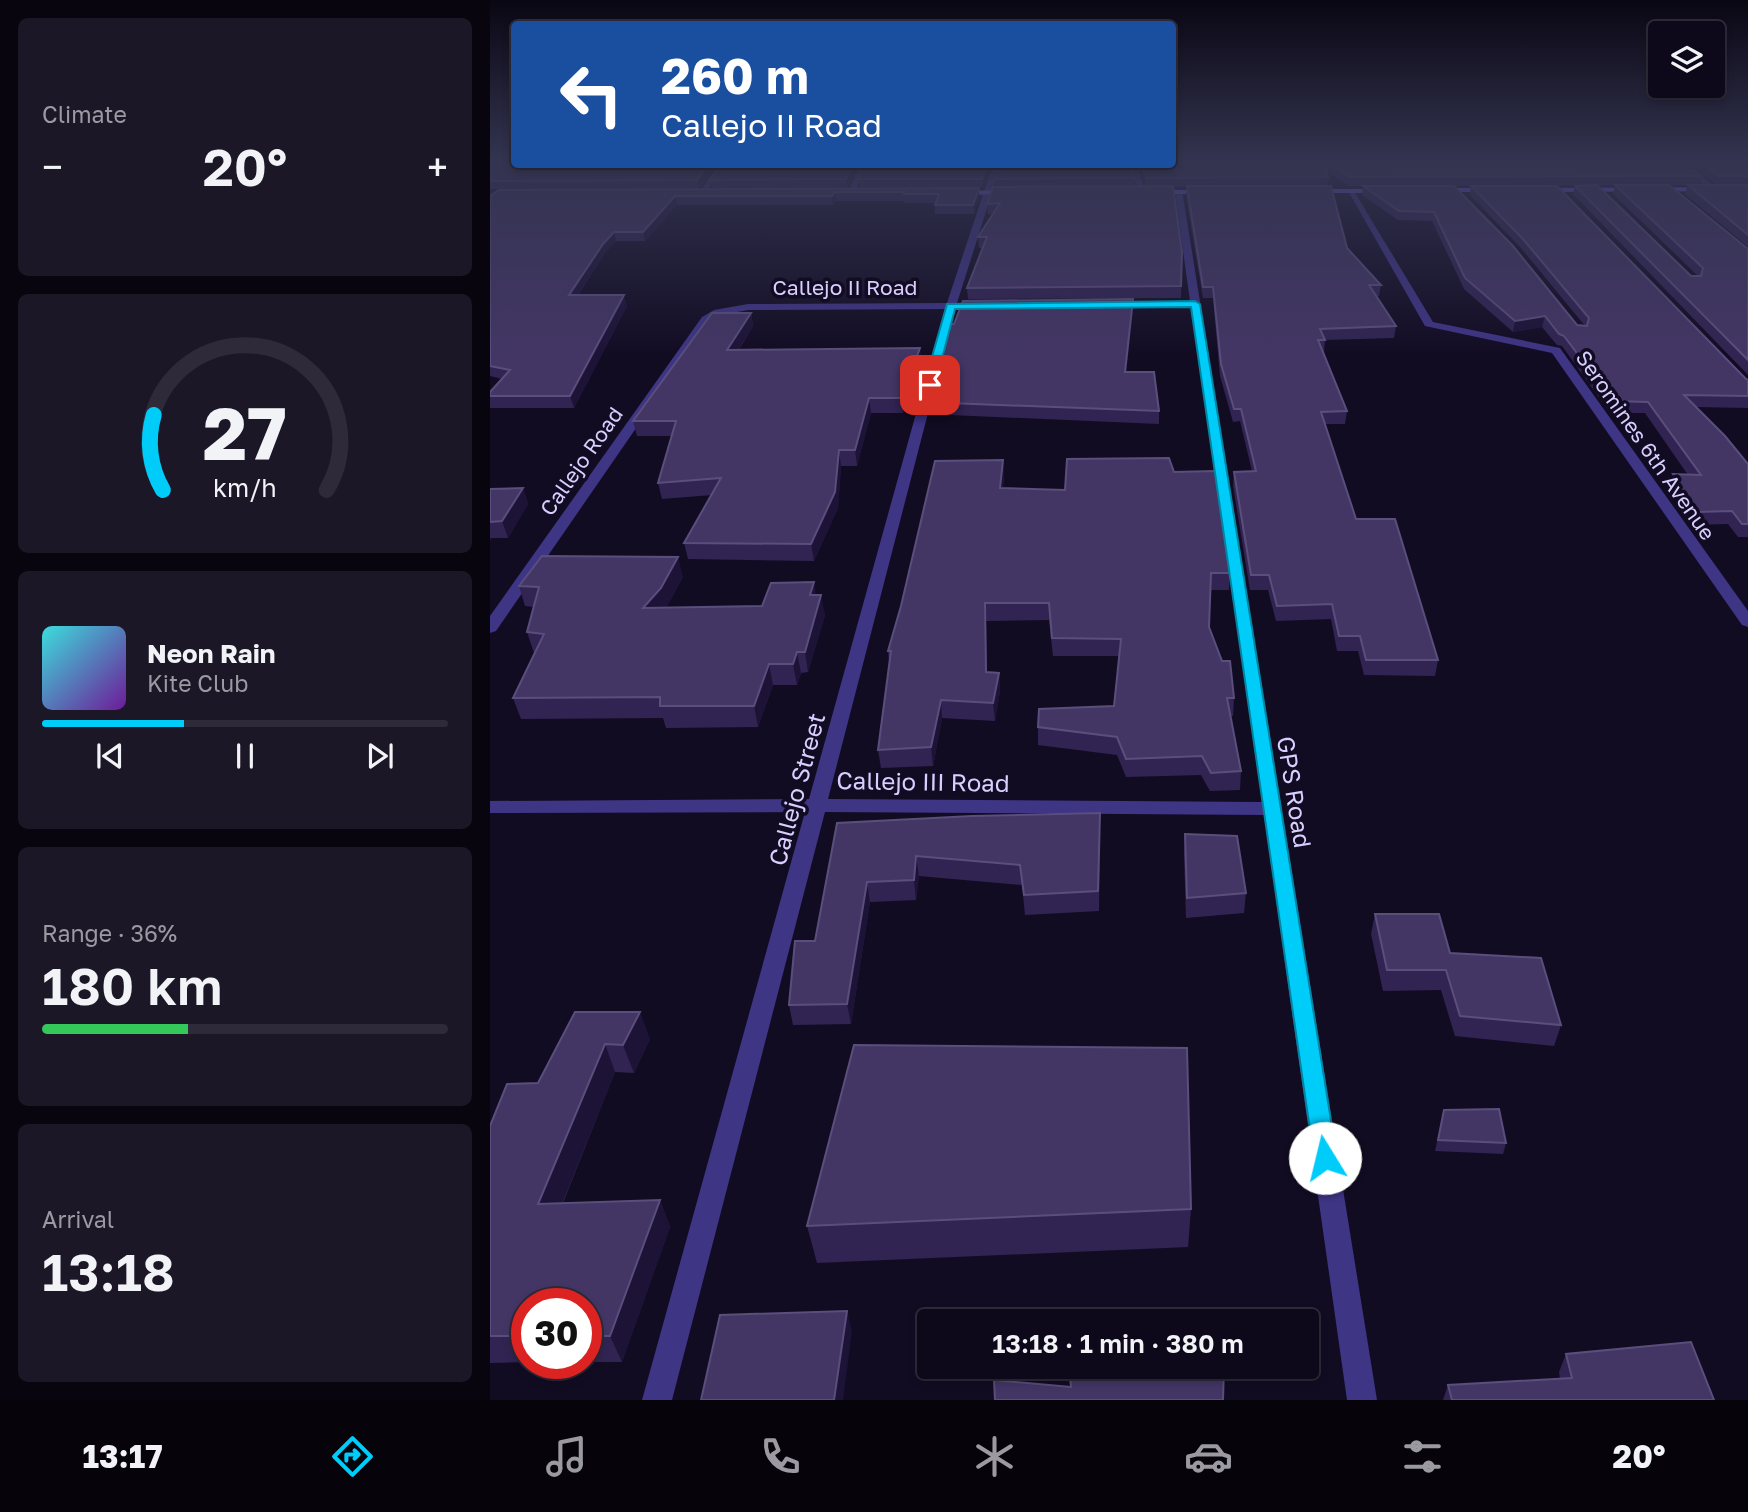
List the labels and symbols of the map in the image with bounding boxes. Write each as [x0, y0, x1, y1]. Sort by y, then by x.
street label: Callejo II Road [773, 274, 917, 300]
street label: Seromines 6th Avenue [1571, 345, 1721, 545]
pin [900, 355, 960, 415]
street label: Callejo Road [534, 402, 628, 520]
street label: Callejo Street [762, 710, 830, 868]
street label: GPS Road [1272, 734, 1318, 850]
street label: Callejo III Road [836, 765, 1010, 797]
position arrow [1288, 1121, 1362, 1195]
speed limit sign: 30 [511, 1288, 602, 1379]

